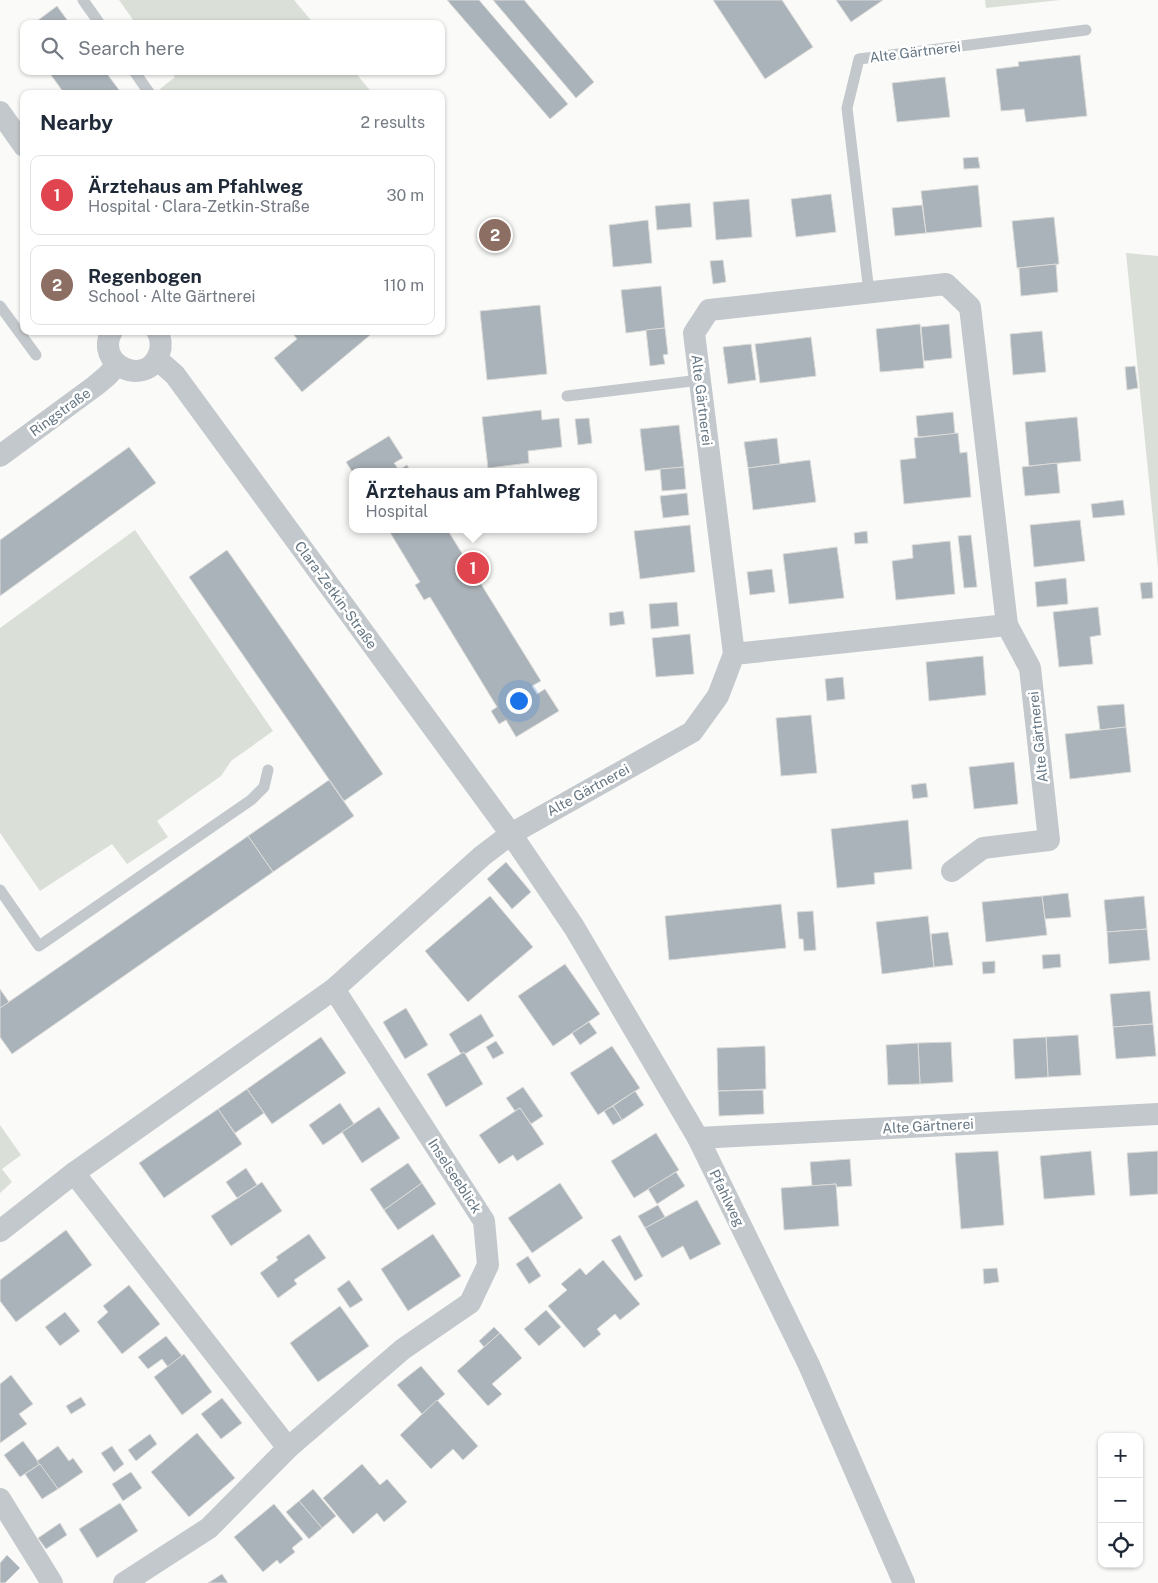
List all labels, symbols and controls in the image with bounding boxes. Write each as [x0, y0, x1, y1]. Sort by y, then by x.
search box [20, 20, 445, 75]
icon: search [38, 34, 66, 62]
text: Search here [78, 37, 185, 59]
street label: Alte Gärtnerei [869, 38, 961, 66]
text: Nearby [40, 110, 113, 135]
text: 2 results [360, 113, 425, 132]
text: Ärztehaus am Pfahlweg [88, 175, 303, 197]
text: 1 [54, 186, 60, 205]
text: 30 m [387, 186, 424, 205]
text: Hospital · Clara-Zetkin-Straße [88, 197, 310, 216]
pin: 2 [479, 216, 511, 254]
text: Regenbogen [88, 265, 202, 287]
text: 2 [52, 276, 62, 295]
text: 110 m [383, 276, 424, 295]
text: School · Alte Gärtnerei [88, 287, 256, 306]
street label: Alte Gärtnerei [688, 354, 716, 446]
street label: Ringstraße [27, 385, 93, 439]
popup [349, 468, 597, 533]
text: Ärztehaus am Pfahlweg [366, 480, 580, 502]
text: Hospital [366, 502, 428, 521]
street label: Clara-Zetkin-Straße [292, 538, 381, 652]
pin: 1 [457, 549, 489, 587]
your location [506, 688, 532, 714]
street label: Alte Gärtnerei [1025, 691, 1051, 783]
street label: Alte Gärtnerei [544, 761, 632, 819]
street label: Alte Gärtnerei [882, 1116, 974, 1136]
street label: Inselseeblick [425, 1136, 485, 1216]
street label: Pfahlweg [706, 1167, 748, 1229]
map controls [1098, 1433, 1143, 1568]
button: + [1098, 1433, 1143, 1478]
button: − [1098, 1478, 1143, 1523]
button: locate [1098, 1523, 1143, 1568]

